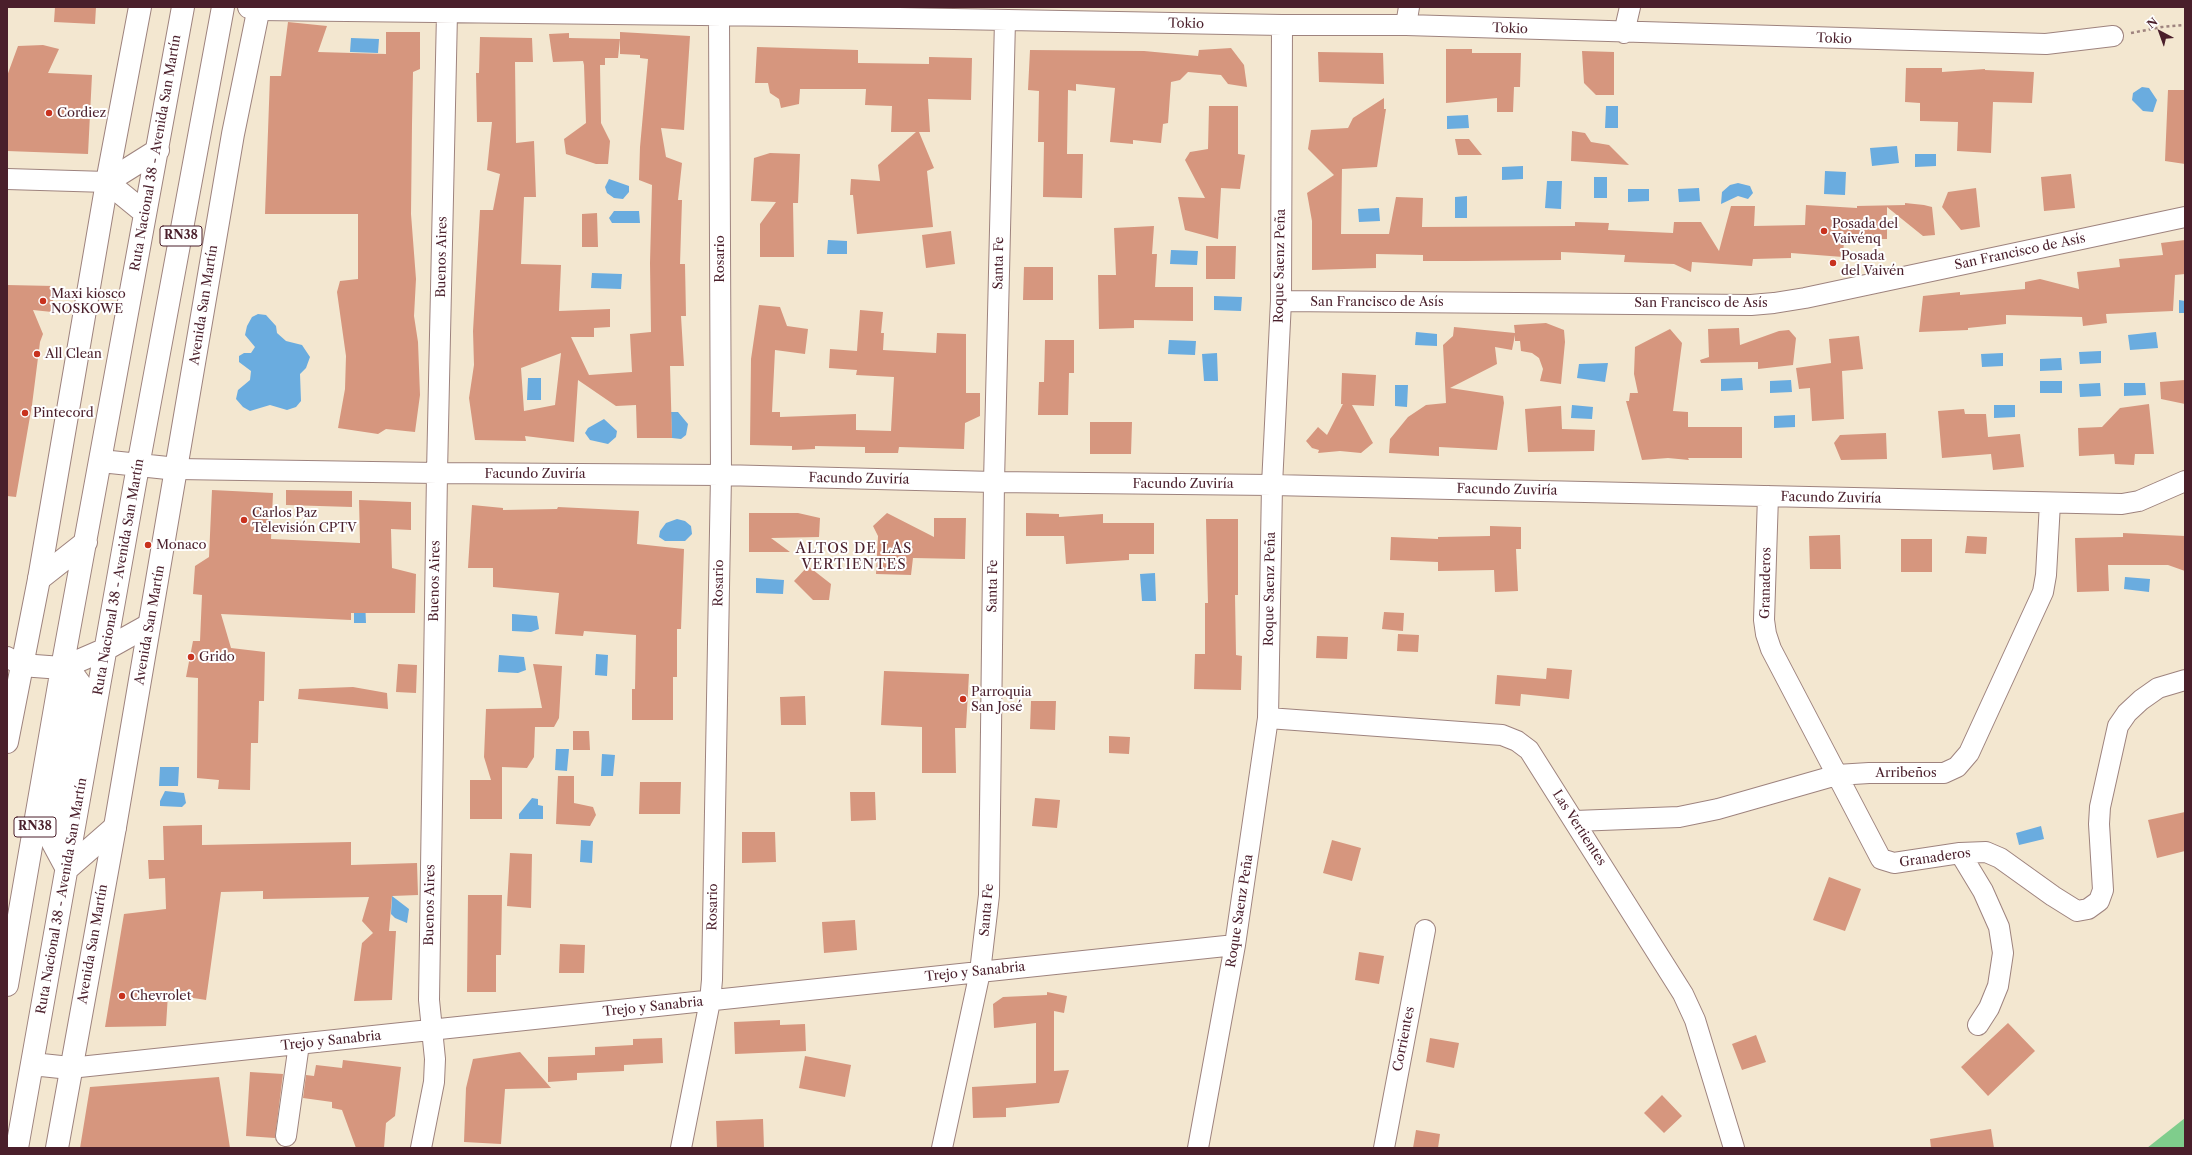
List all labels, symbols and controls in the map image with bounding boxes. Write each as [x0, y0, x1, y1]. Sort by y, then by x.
north arrow [2140, 12, 2180, 52]
text: N [2144, 15, 2160, 31]
street label: Tokio [1168, 16, 1204, 32]
street label: Tokio [1492, 21, 1528, 37]
street label: Tokio [1816, 31, 1852, 47]
street label: Ruta Nacional 38 - Avenida San Martín [127, 34, 185, 272]
place label: Cordiez [57, 105, 106, 121]
marker: Cordiez [44, 108, 54, 118]
street label: Roque Saenz Peña [1271, 209, 1289, 323]
street label: Buenos Aires [433, 216, 451, 298]
place label: Posada del Vaivénq [1832, 216, 1898, 247]
road number: RN38 [160, 226, 202, 246]
marker: Posada del Vaivénq [1819, 226, 1829, 236]
street label: San Francisco de Asís [1953, 231, 2087, 273]
street label: Rosario [712, 235, 728, 283]
street label: Santa Fe [991, 236, 1007, 290]
street label: Avenida San Martín [187, 244, 221, 366]
place label: Posada del Vaivén [1841, 248, 1904, 279]
marker: Posada del Vaivén [1828, 258, 1838, 268]
place label: Maxi kiosco NOSKOWE [51, 286, 126, 317]
street label: San Francisco de Asís [1310, 294, 1444, 310]
street label: San Francisco de Asís [1634, 295, 1768, 311]
marker: Maxi kiosco NOSKOWE [38, 296, 48, 306]
place label: All Clean [45, 346, 102, 362]
marker: All Clean [32, 349, 42, 359]
place label: Pintecord [33, 405, 94, 421]
marker: Pintecord [20, 408, 30, 418]
street label: Ruta Nacional 38 - Avenida San Martín [90, 458, 148, 696]
street label: Facundo Zuviría [485, 466, 585, 482]
street label: Facundo Zuviría [808, 470, 910, 488]
street label: Facundo Zuviría [1133, 476, 1233, 492]
street label: Facundo Zuviría [1456, 481, 1558, 499]
street label: Facundo Zuviría [1780, 489, 1882, 507]
place label: Carlos Paz Televisión CPTV [252, 505, 357, 536]
marker: Carlos Paz Televisión CPTV [239, 515, 249, 525]
street label: Roque Saenz Peña [1261, 532, 1279, 646]
place label: Monaco [156, 537, 207, 553]
marker: Monaco [143, 540, 153, 550]
street label: Buenos Aires [426, 540, 444, 622]
district label: ALTOS DE LAS VERTIENTES [796, 541, 912, 574]
street label: Granaderos [1758, 547, 1774, 619]
street label: Rosario [711, 559, 727, 607]
street label: Santa Fe [985, 559, 1001, 613]
street label: Avenida San Martín [132, 564, 168, 686]
place label: Grido [199, 649, 235, 665]
marker: Grido [186, 652, 196, 662]
place label: Parroquia San José [971, 684, 1032, 715]
marker: Parroquia San José [958, 694, 968, 704]
street label: Arribeños [1875, 765, 1937, 781]
street label: Ruta Nacional 38 - Avenida San Martín [33, 777, 91, 1015]
street label: Las Vertientes [1549, 787, 1609, 869]
road number: RN38 [14, 817, 56, 837]
street label: Granaderos [1898, 845, 1972, 871]
street label: Roque Saenz Peña [1223, 853, 1257, 969]
street label: Buenos Aires [421, 864, 439, 946]
street label: Avenida San Martín [75, 883, 111, 1005]
street label: Rosario [705, 883, 721, 931]
street label: Santa Fe [977, 883, 997, 937]
street label: Trejo y Sanabria [924, 959, 1026, 985]
place label: Chevrolet [130, 988, 191, 1004]
marker: Chevrolet [117, 991, 127, 1001]
street label: Trejo y Sanabria [602, 994, 704, 1020]
street label: Corrientes [1390, 1005, 1418, 1073]
street label: Trejo y Sanabria [280, 1028, 382, 1054]

